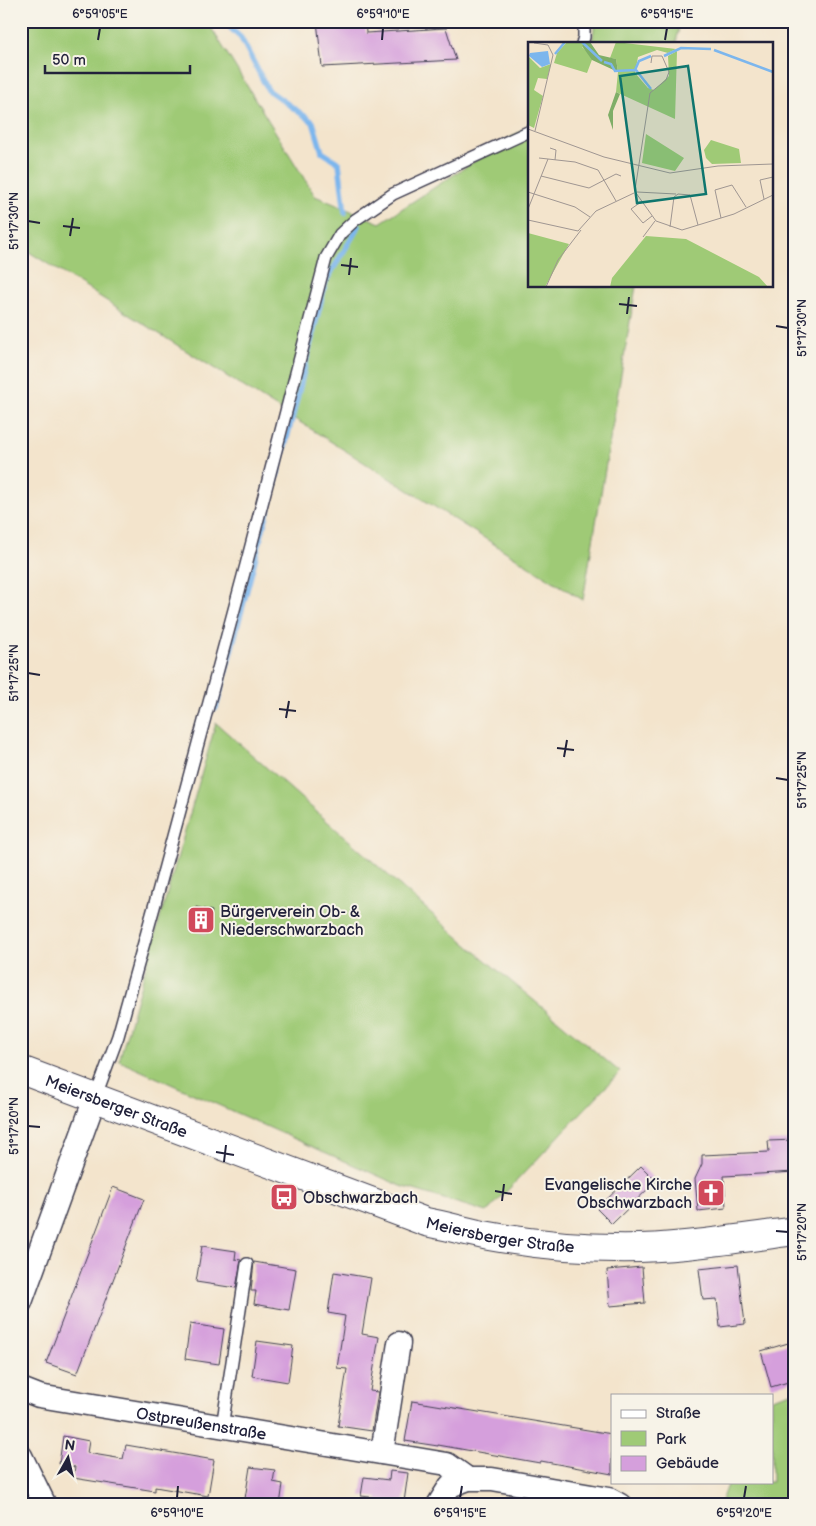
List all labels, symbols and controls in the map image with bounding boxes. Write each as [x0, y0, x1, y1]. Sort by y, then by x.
text: 6°59'05"E [72, 7, 128, 22]
text: 6°59'10"E [356, 7, 410, 22]
text: 6°59'15"E [640, 7, 694, 22]
scale bar [45, 42, 190, 74]
inset map [528, 42, 774, 288]
text: 50 m [52, 51, 86, 70]
text: 51°17'30"N [7, 192, 22, 250]
text: 51°17'30"N [795, 299, 810, 357]
text: 51°17'25"N [7, 644, 22, 702]
text: 51°17'25"N [795, 751, 810, 809]
place label: Bürgerverein Ob- & Niederschwarzbach [220, 903, 364, 940]
building icon: Bürgerverein Ob- & Niederschwarzbach [186, 905, 216, 935]
street label: Meiersberger Straße [42, 1072, 190, 1143]
text: 51°17'20"N [7, 1097, 22, 1155]
place label: Evangelische Kirche Obschwarzbach [544, 1176, 693, 1213]
church icon: Evangelische Kirche Obschwarzbach [696, 1178, 726, 1208]
bus stop icon: Obschwarzbach [269, 1182, 299, 1212]
place label: Obschwarzbach [303, 1189, 418, 1208]
text: 51°17'20"N [795, 1203, 810, 1261]
street label: Meiersberger Straße [424, 1214, 575, 1258]
legend [611, 1394, 774, 1484]
street label: Ostpreußenstraße [135, 1404, 268, 1445]
text: Straße [656, 1404, 701, 1423]
text: Park [656, 1430, 687, 1449]
north arrow [42, 1434, 92, 1484]
text: N [63, 1436, 76, 1455]
text: Gebäude [656, 1454, 719, 1473]
text: 6°59'10"E [150, 1506, 204, 1521]
text: 6°59'15"E [433, 1506, 487, 1521]
text: 6°59'20"E [716, 1506, 772, 1521]

